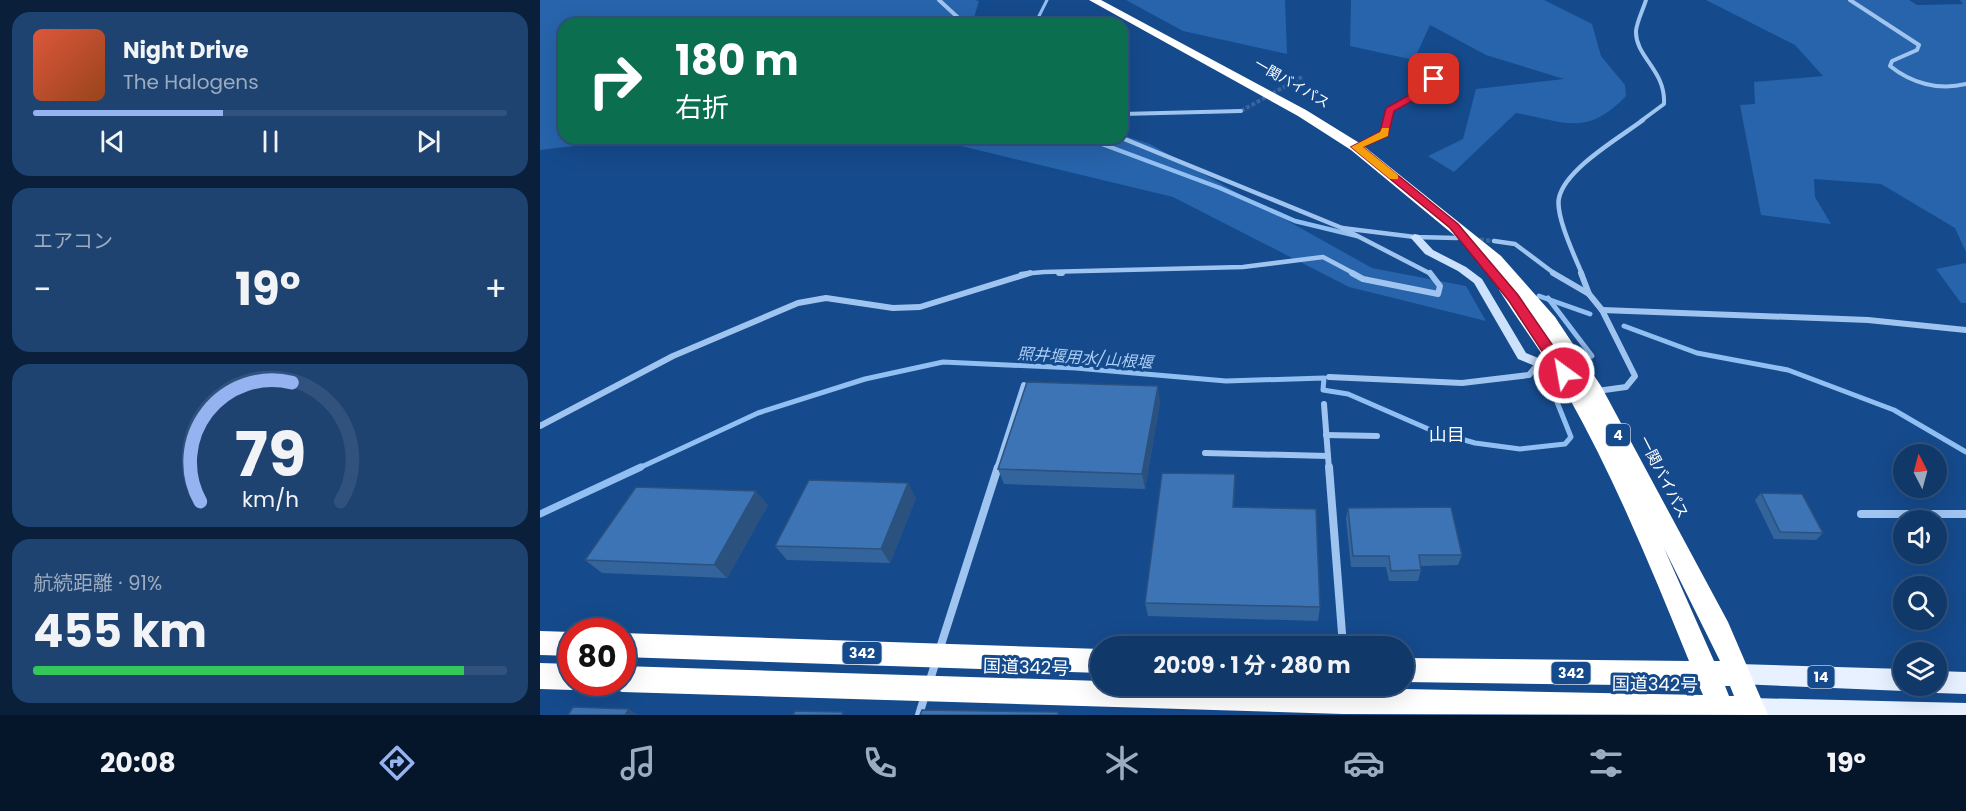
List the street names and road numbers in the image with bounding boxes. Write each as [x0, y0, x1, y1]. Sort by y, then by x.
street label: 一関バイパス [1251, 53, 1333, 113]
road number: 4 [1606, 424, 1630, 446]
street label: 一関バイパス [1634, 432, 1694, 522]
road number: 342 [842, 642, 882, 664]
street label: 国道342号 [982, 653, 1070, 681]
road number: 342 [1552, 662, 1590, 684]
road number: 14 [1808, 666, 1834, 688]
street label: 国道342号 [1612, 671, 1698, 697]

